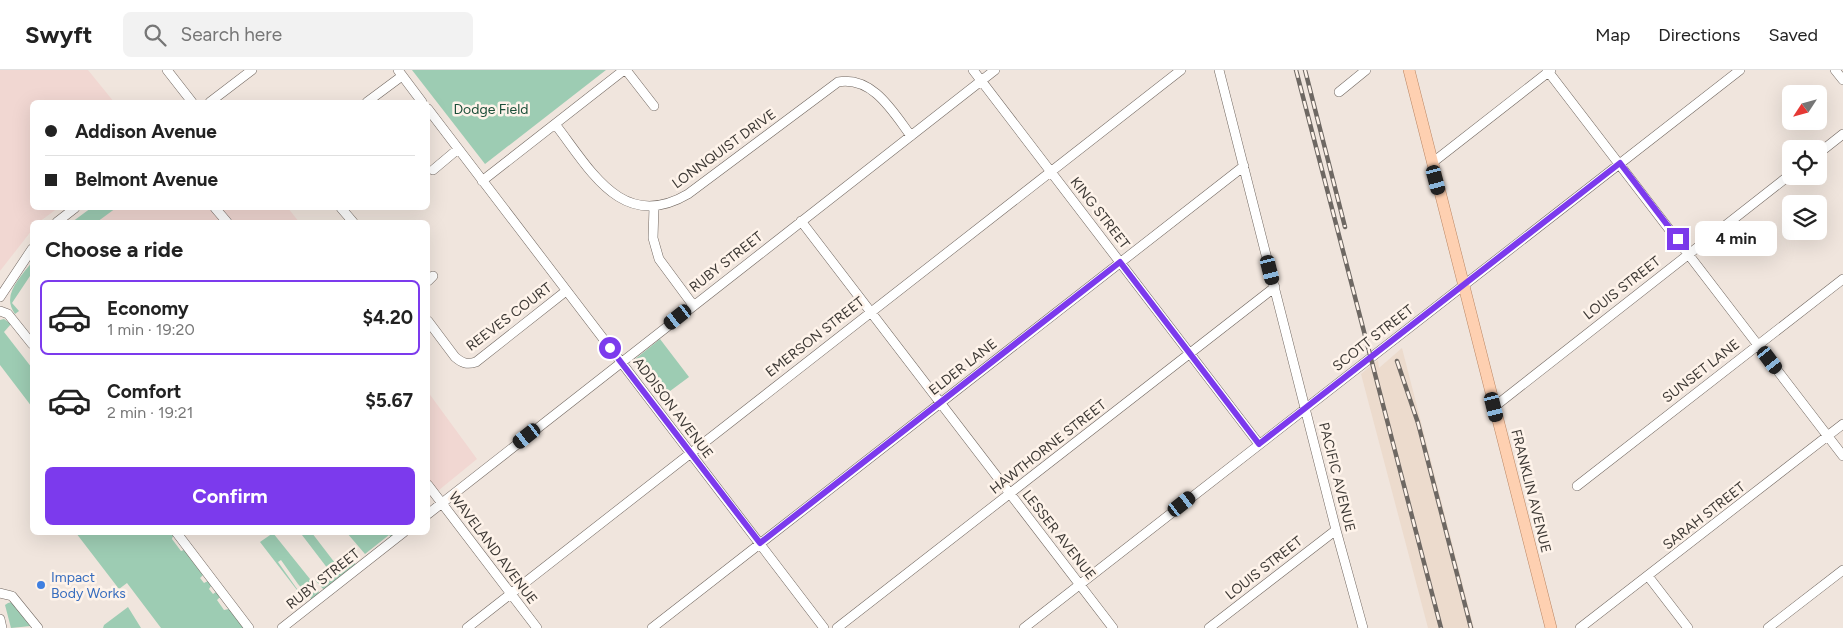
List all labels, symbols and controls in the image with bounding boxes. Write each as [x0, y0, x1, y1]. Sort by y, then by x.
search box [123, 12, 473, 57]
text: Swyft [25, 20, 93, 49]
icon: search [141, 21, 169, 49]
text: Search here [181, 23, 282, 46]
text: Map [1595, 24, 1630, 46]
text: Directions [1658, 24, 1740, 46]
text: Saved [1768, 24, 1818, 46]
north arrow [1782, 85, 1828, 130]
map controls [1782, 85, 1827, 240]
park label: Dodge Field [453, 101, 529, 118]
street label: LONNQUIST DRIVE [669, 106, 779, 192]
text: Addison Avenue [75, 120, 217, 143]
button: locate [1782, 140, 1827, 185]
car [1424, 164, 1447, 196]
text: Belmont Avenue [75, 168, 218, 191]
street label: KING STREET [1067, 174, 1134, 253]
button: layers [1782, 195, 1827, 240]
callout: 4 min [1696, 222, 1778, 256]
street label: RUBY STREET [686, 228, 766, 296]
route end [1667, 228, 1689, 250]
text: 4 min [1715, 229, 1757, 248]
text: Choose a ride [45, 236, 183, 263]
street label: LOUIS STREET [1580, 253, 1664, 323]
car [1259, 254, 1280, 286]
street label: REEVES COURT [463, 279, 555, 355]
street label: EMERSON STREET [762, 293, 868, 381]
icon: car [47, 295, 92, 340]
text: Economy [107, 297, 189, 320]
street label: SCOTT STREET [1329, 301, 1417, 375]
car [661, 302, 694, 332]
text: $4.20 [362, 306, 413, 329]
text: 1 min · 19:20 [107, 320, 195, 339]
street label: ELDER LANE [926, 335, 1000, 399]
street label: SUNSET LANE [1659, 336, 1743, 406]
route start [599, 337, 621, 359]
car [1754, 344, 1785, 376]
street label: ADDISON AVENUE [629, 354, 717, 462]
icon: car [47, 378, 92, 423]
text: Comfort [107, 380, 182, 403]
text: $5.67 [365, 389, 413, 412]
car [1483, 391, 1504, 423]
street label: HAWTHORNE STREET [986, 396, 1110, 498]
text: 2 min · 19:21 [107, 403, 193, 422]
car [510, 421, 543, 451]
street label: PACIFIC AVENUE [1315, 421, 1359, 533]
street label: FRANKLIN AVENUE [1507, 428, 1555, 554]
button: Confirm [45, 467, 415, 525]
street label: SARAH STREET [1659, 478, 1749, 553]
street label: LESSER AVENUE [1019, 487, 1099, 583]
street label: WAVELAND AVENUE [445, 488, 541, 608]
car [1165, 489, 1198, 519]
street label: LOUIS STREET [1222, 533, 1306, 603]
street label: RUBY STREET [283, 545, 363, 613]
place label: Impact Body Works [51, 569, 126, 602]
marker: Impact Body Works [35, 579, 47, 591]

